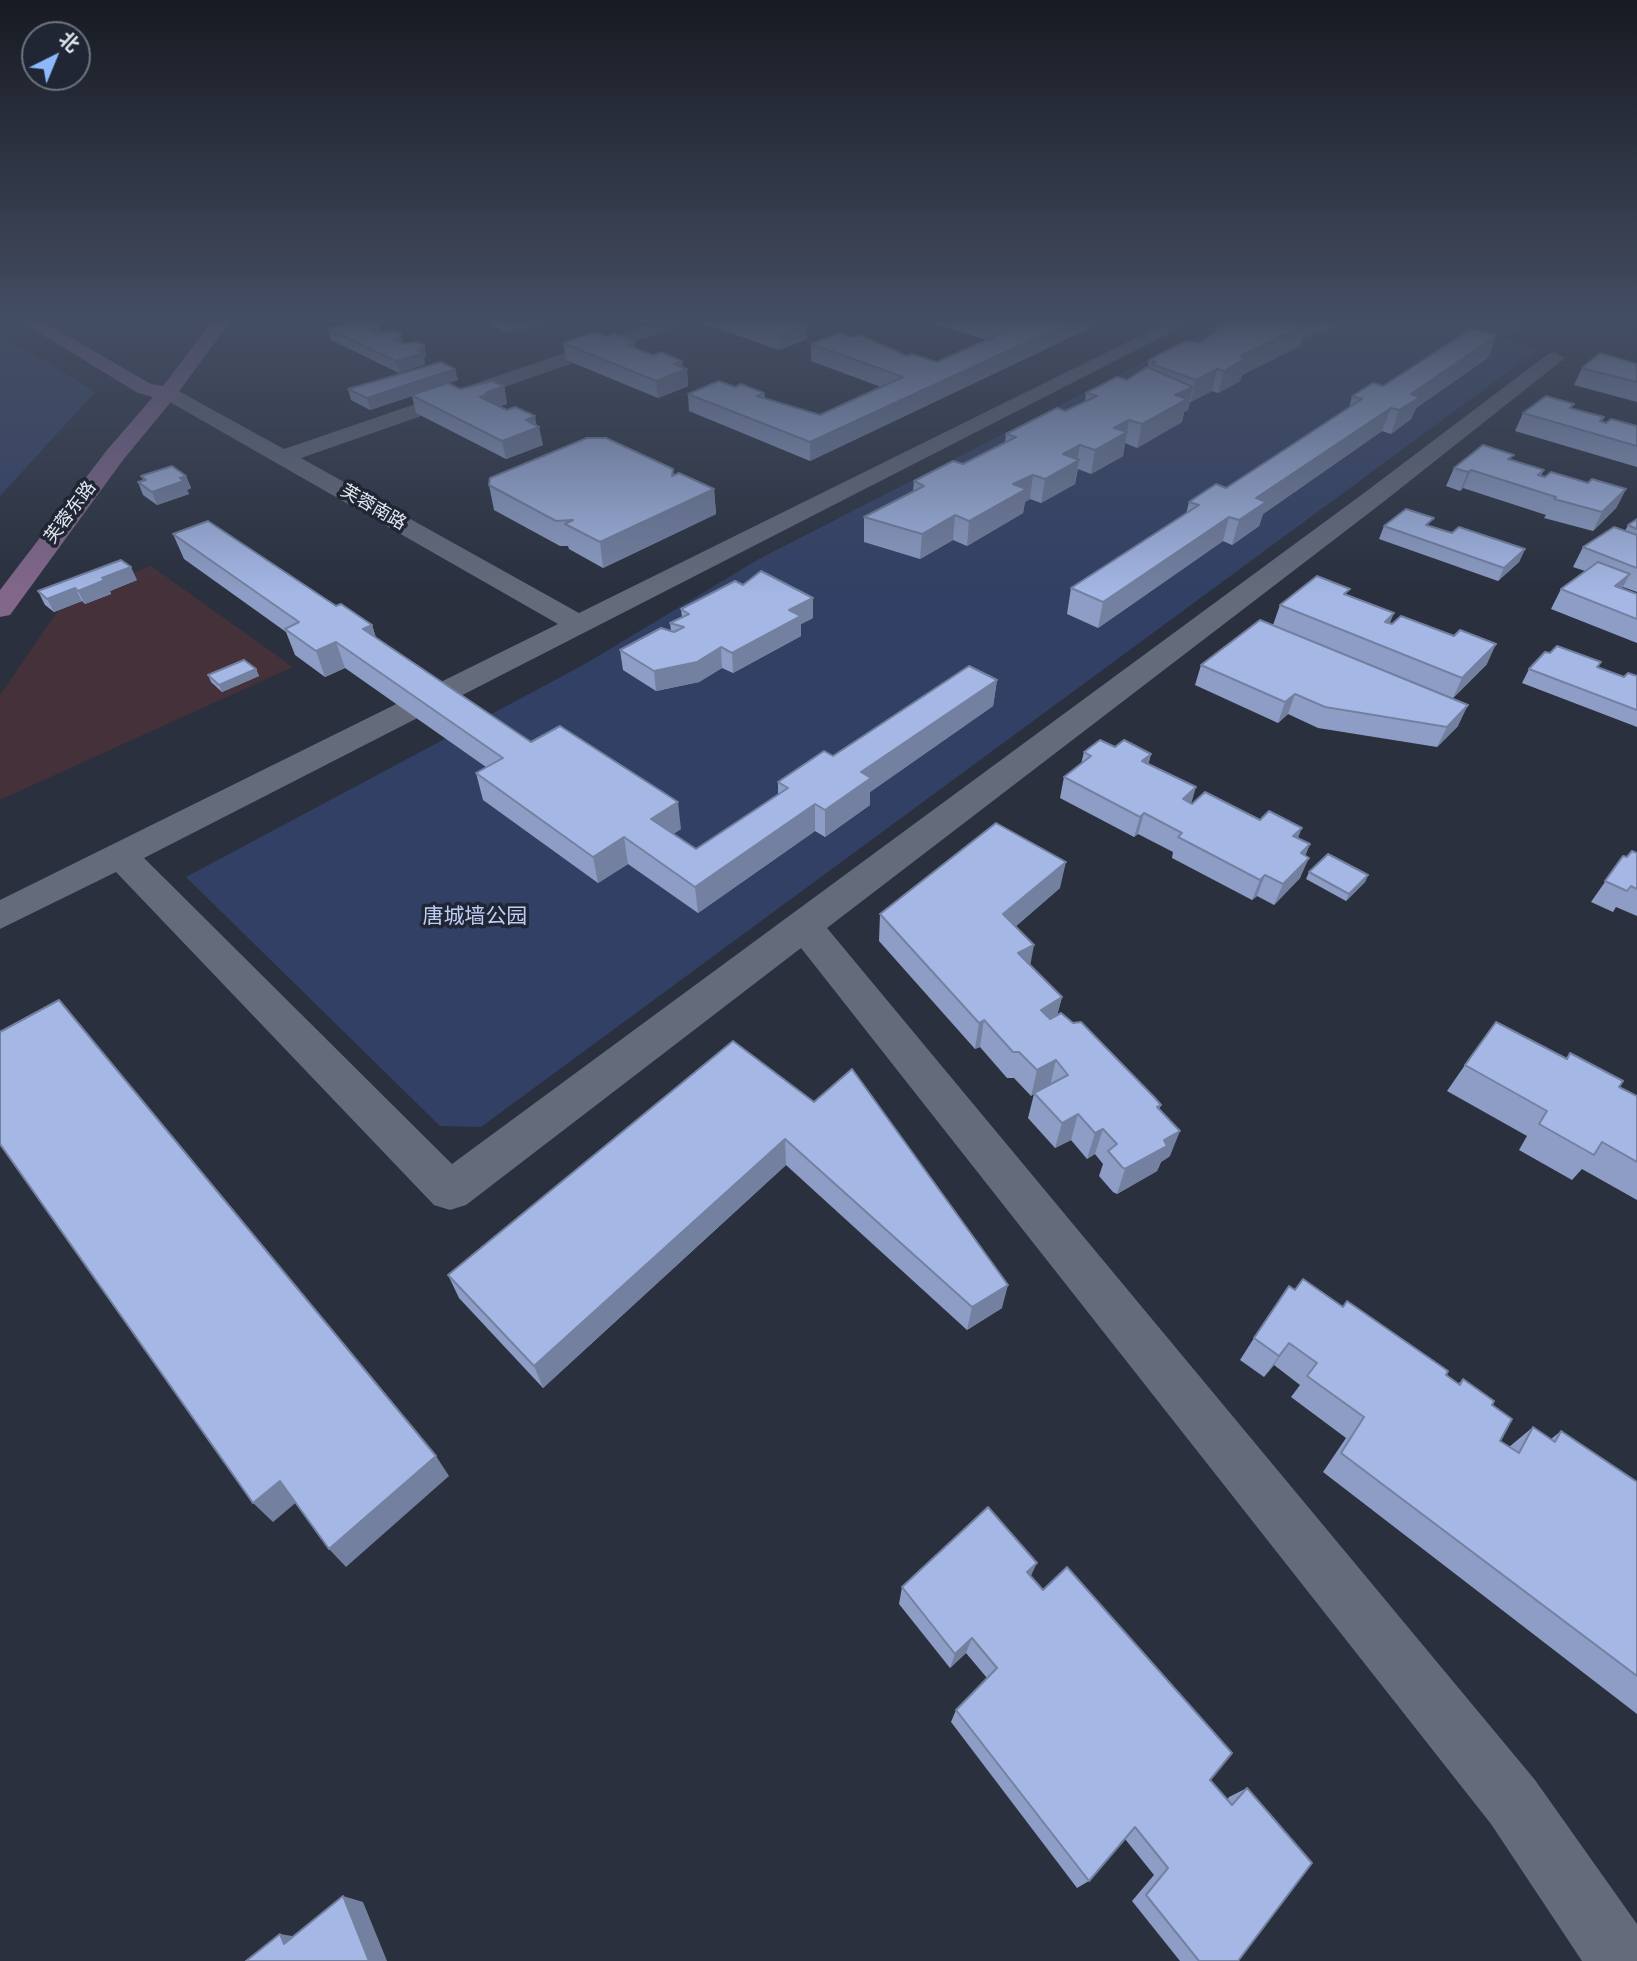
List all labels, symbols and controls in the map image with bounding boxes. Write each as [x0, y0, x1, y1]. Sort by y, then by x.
north arrow [21, 21, 91, 91]
text: 北 [54, 27, 84, 57]
street label: 芙蓉东路 [41, 478, 101, 548]
street label: 芙蓉南路 [336, 481, 410, 535]
park label: 唐城墙公园 [423, 905, 527, 931]

